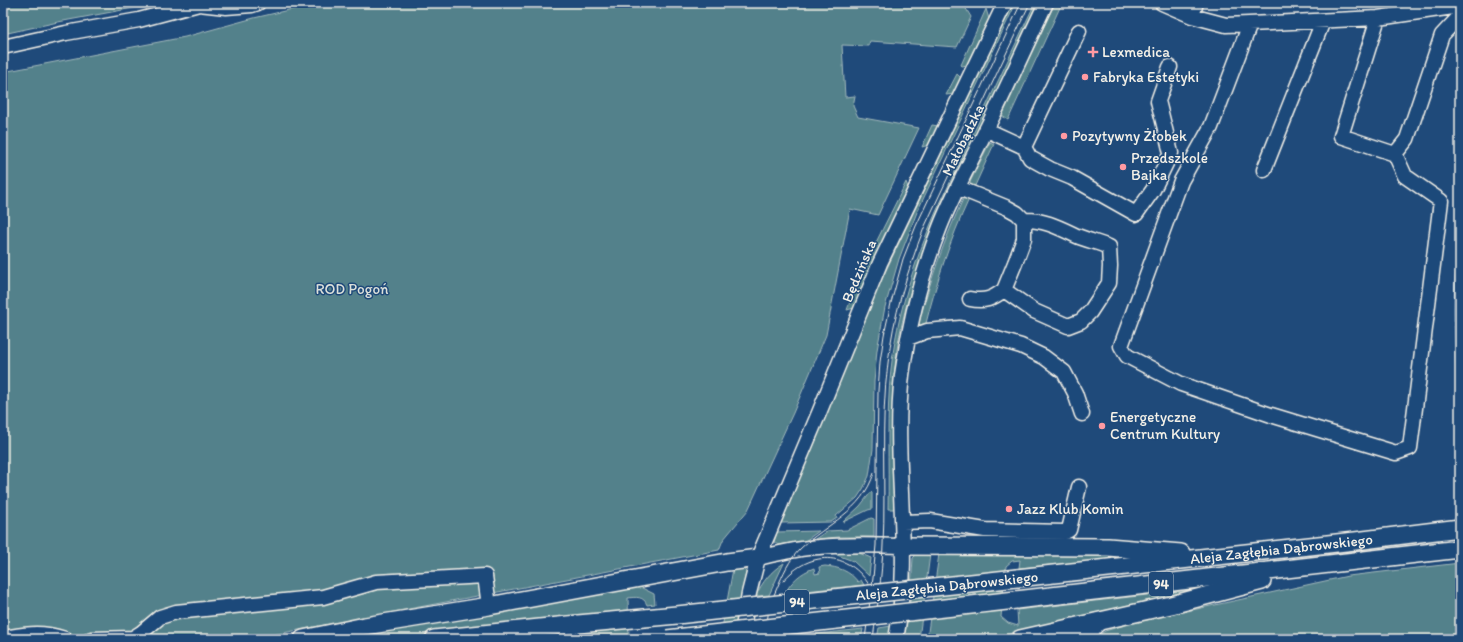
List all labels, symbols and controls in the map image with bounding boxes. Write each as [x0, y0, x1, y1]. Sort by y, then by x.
place label: Lexmedica [1102, 43, 1170, 61]
marker: Lexmedica [1087, 46, 1099, 58]
place label: Fabryka Estetyki [1093, 68, 1199, 86]
marker: Fabryka Estetyki [1080, 72, 1090, 82]
street label: Małobądzka [938, 101, 988, 179]
place label: Pozytywny Żłobek [1072, 127, 1187, 145]
marker: Pozytywny Żłobek [1059, 131, 1069, 141]
place label: Przedszkole Bajka [1131, 149, 1208, 184]
marker: Przedszkole Bajka [1118, 162, 1128, 172]
street label: Będzińska [838, 236, 880, 305]
park label: ROD Pogoń [315, 280, 389, 298]
place label: Energetyczne Centrum Kultury [1110, 408, 1220, 443]
marker: Energetyczne Centrum Kultury [1097, 421, 1107, 431]
place label: Jazz Klub Komin [1017, 500, 1124, 518]
marker: Jazz Klub Komin [1004, 504, 1014, 514]
street label: Aleja Zagłębia Dąbrowskiego [1189, 530, 1374, 568]
street label: Aleja Zagłębia Dąbrowskiego [855, 567, 1039, 605]
road number: 94 [1149, 572, 1173, 596]
road number: 94 [785, 590, 809, 614]

